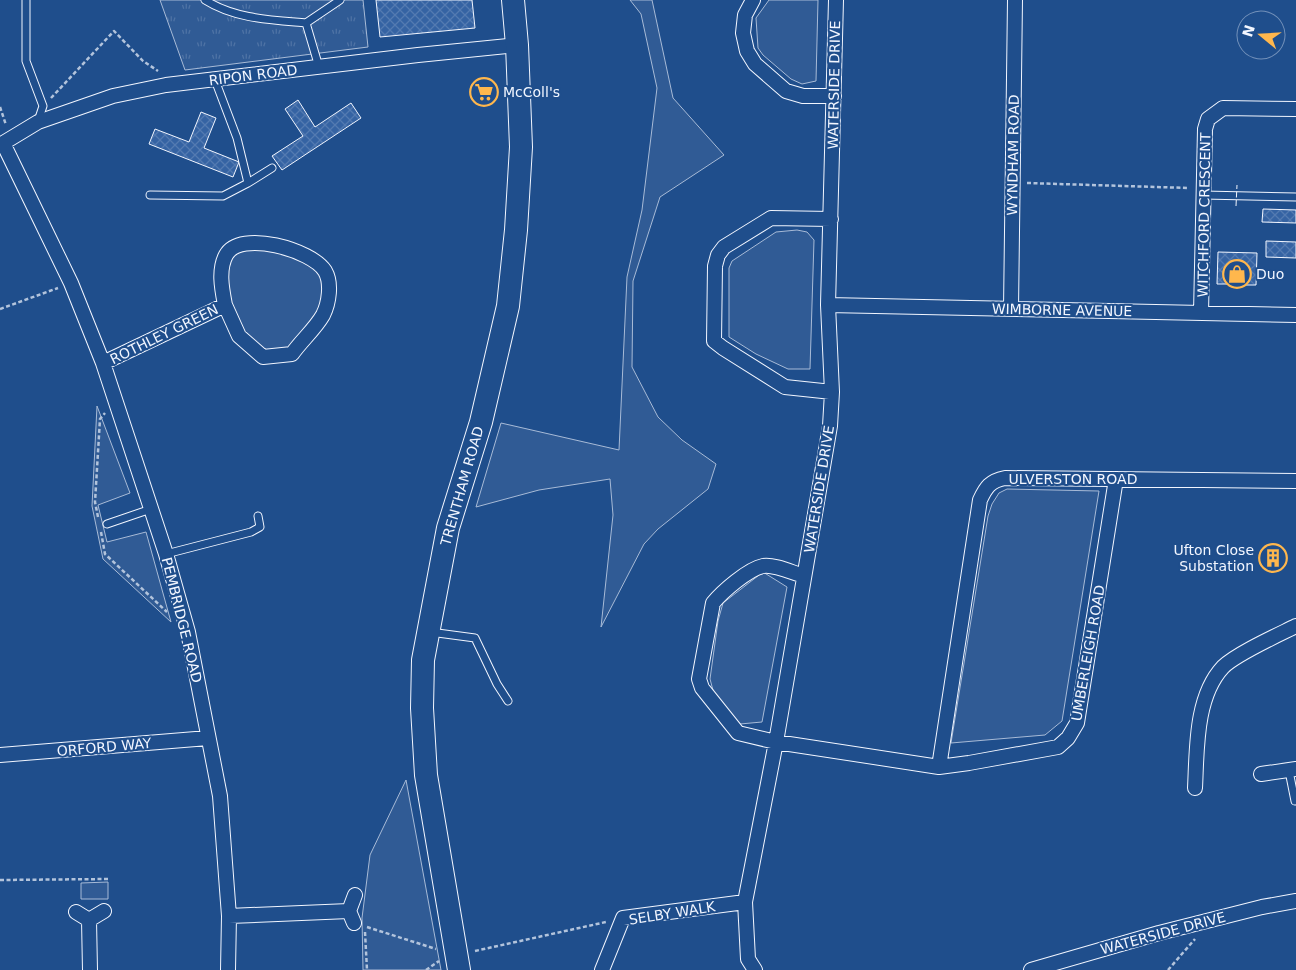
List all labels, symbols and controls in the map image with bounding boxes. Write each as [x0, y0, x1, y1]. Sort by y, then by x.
north arrow [1236, 10, 1286, 60]
street label: WATERSIDE DRIVE [825, 20, 843, 150]
text: N [1239, 23, 1258, 39]
street label: RIPON ROAD [208, 62, 298, 88]
supermarket icon: McColl's [469, 77, 499, 107]
place label: McColl's [503, 84, 560, 100]
street label: WYNDHAM ROAD [1004, 94, 1022, 216]
street label: WITCHFORD CRESCENT [1195, 132, 1213, 298]
shop icon: Duo [1222, 259, 1252, 289]
place label: Duo [1256, 266, 1284, 282]
street label: ROTHLEY GREEN [107, 301, 221, 367]
street label: WIMBORNE AVENUE [992, 301, 1132, 319]
street label: TRENTHAM ROAD [437, 424, 487, 549]
street label: WATERSIDE DRIVE [801, 424, 837, 554]
street label: ULVERSTON ROAD [1009, 471, 1137, 487]
place label: Ufton Close Substation [1174, 542, 1254, 574]
building icon: Ufton Close Substation [1258, 543, 1288, 573]
street label: PEMBRIDGE ROAD [159, 556, 205, 684]
street label: UMBERLEIGH ROAD [1068, 584, 1108, 722]
street label: ORFORD WAY [56, 735, 152, 759]
street label: SELBY WALK [628, 898, 717, 928]
street label: WATERSIDE DRIVE [1099, 909, 1227, 957]

